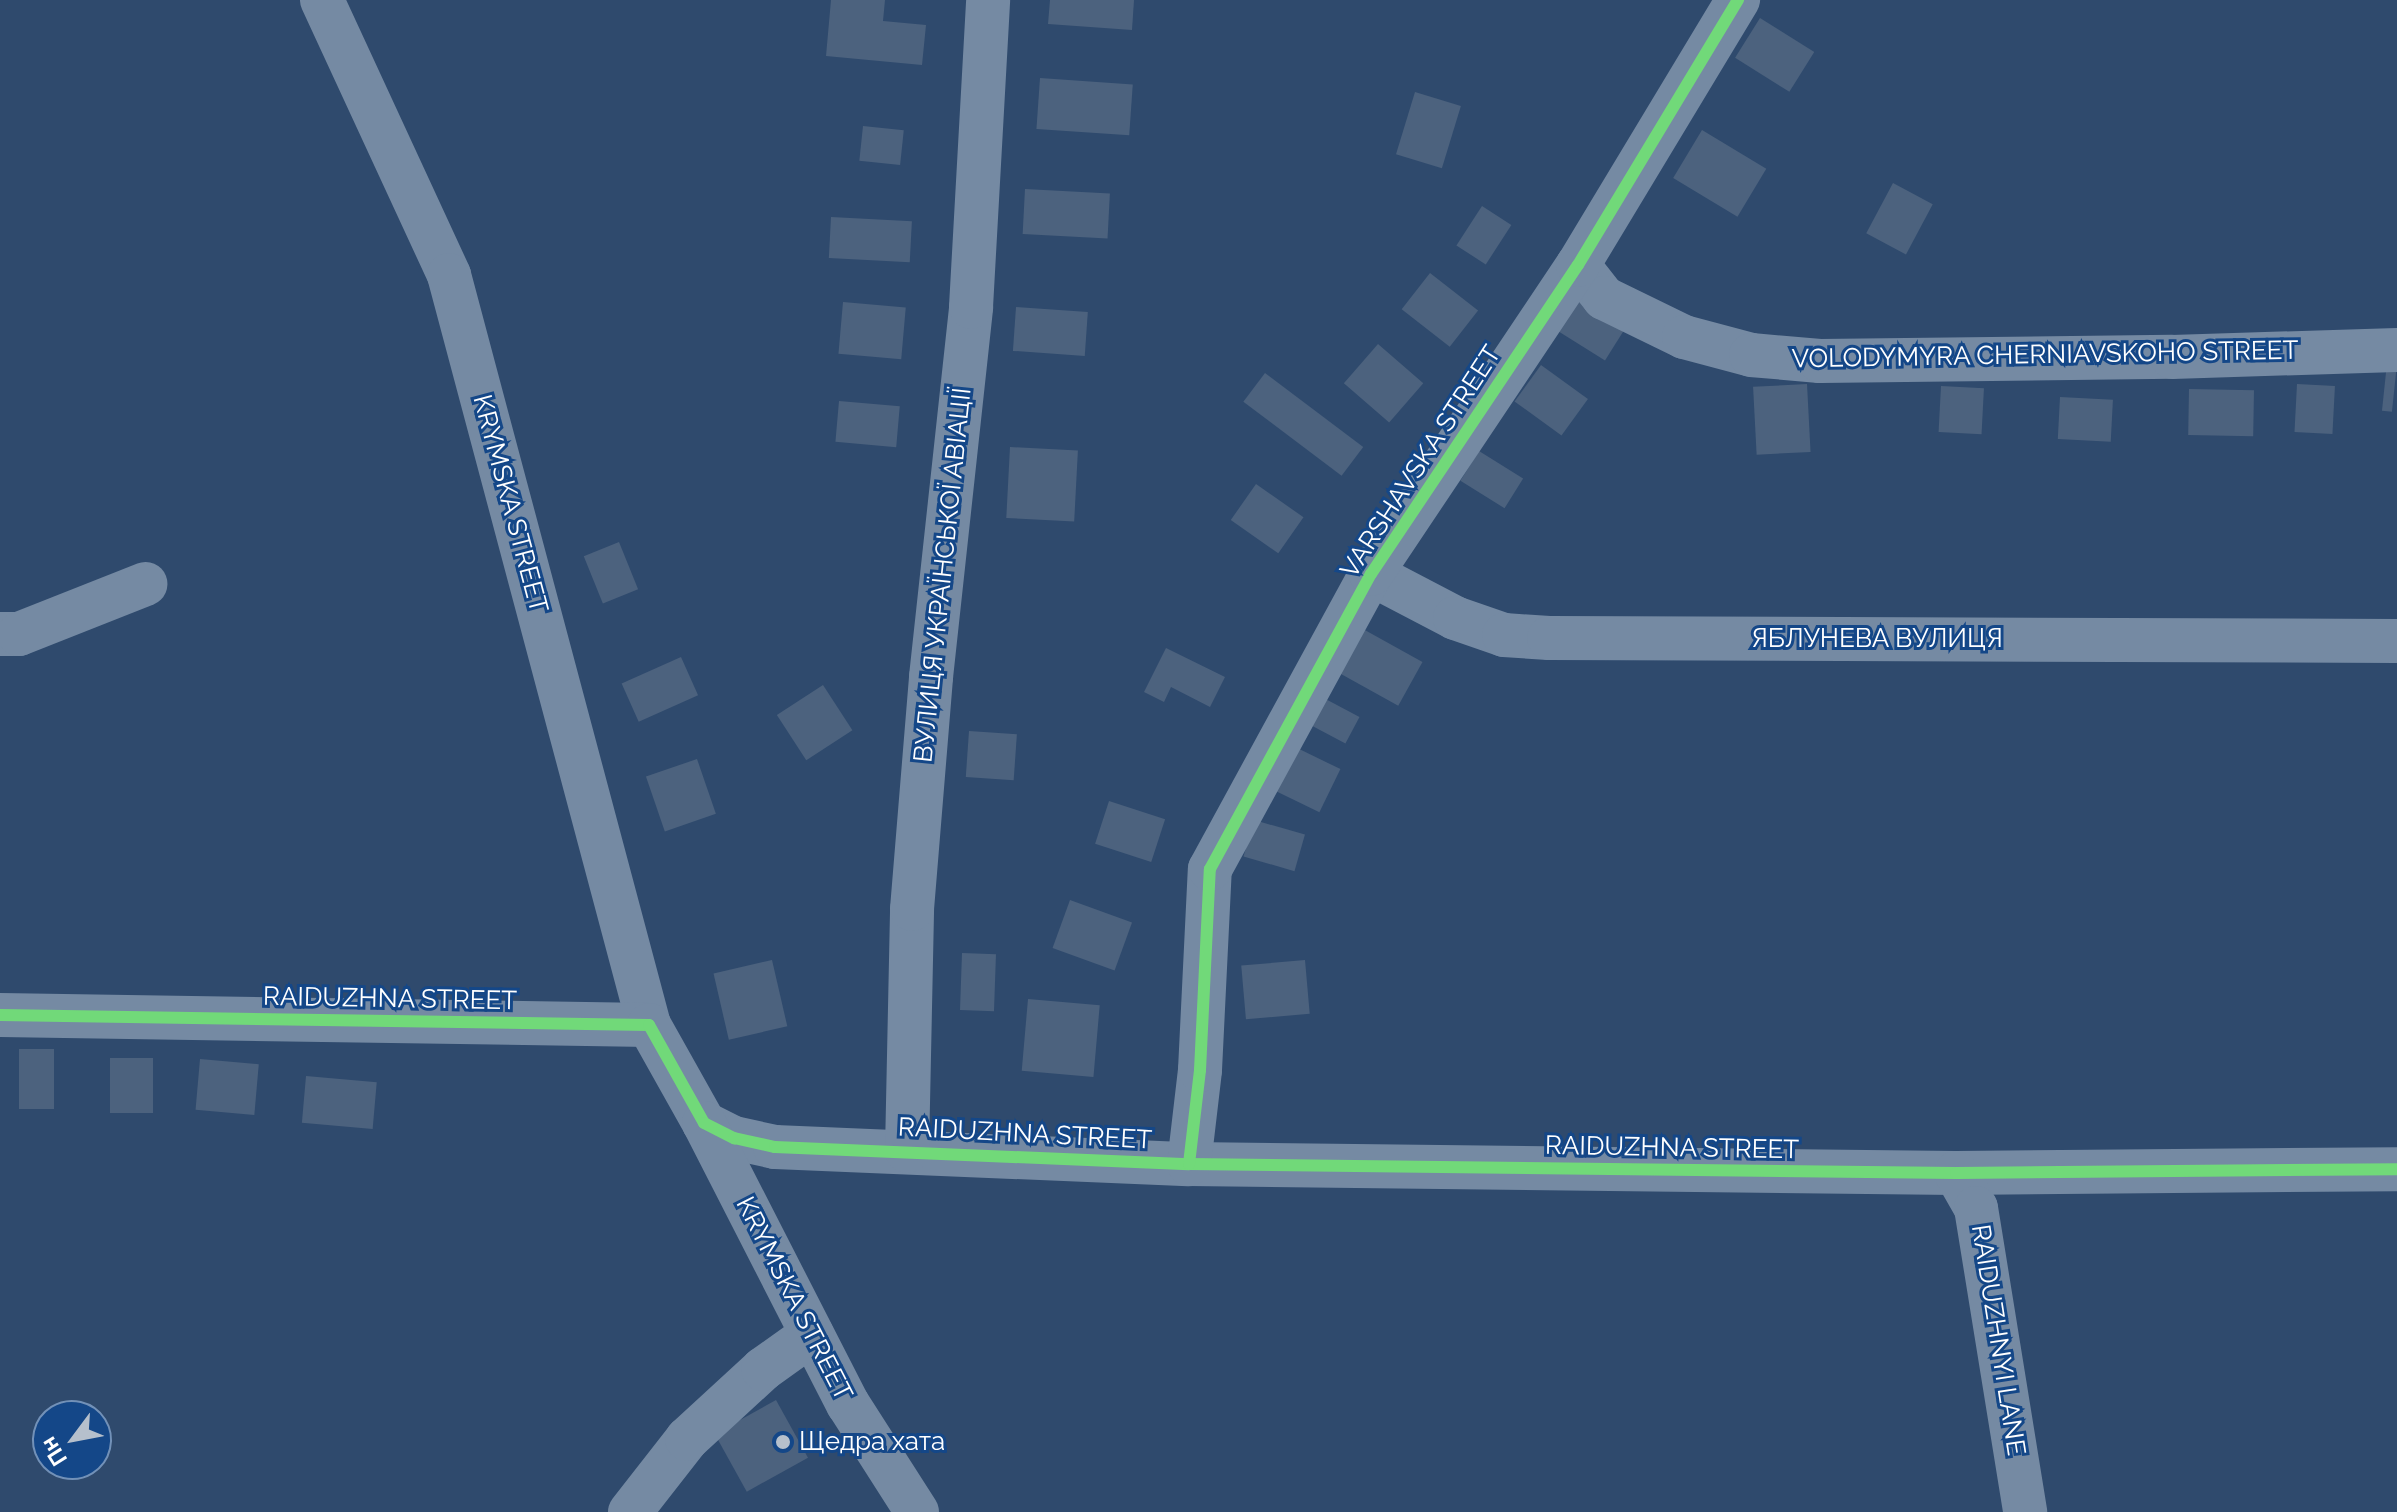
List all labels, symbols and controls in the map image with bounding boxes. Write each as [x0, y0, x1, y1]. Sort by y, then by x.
street label: VOLODYMYRA CHERNIAVSKOHO STREET [1791, 335, 2299, 375]
street label: VARSHAVSKA STREET [1334, 340, 1508, 584]
street label: ВУЛИЦЯ УКРАЇНСЬКОЇ АВІАЦІЇ [908, 386, 978, 764]
street label: KRYMSKA STREET [466, 391, 554, 617]
street label: ЯБЛУНЕВА ВУЛИЦЯ [1751, 623, 2003, 655]
street label: RAIDUZHNA STREET [262, 981, 518, 1017]
street label: RAIDUZHNA STREET [897, 1112, 1153, 1156]
street label: RAIDUZHNA STREET [1544, 1130, 1800, 1166]
street label: KRYMSKA STREET [729, 1191, 859, 1407]
street label: RAIDUZHNYI LANE [1964, 1222, 2032, 1458]
north arrow [32, 1400, 112, 1480]
place label: Щедра хата [799, 1426, 945, 1458]
text: Пн [35, 1432, 72, 1471]
marker: Щедра хата [774, 1433, 792, 1451]

